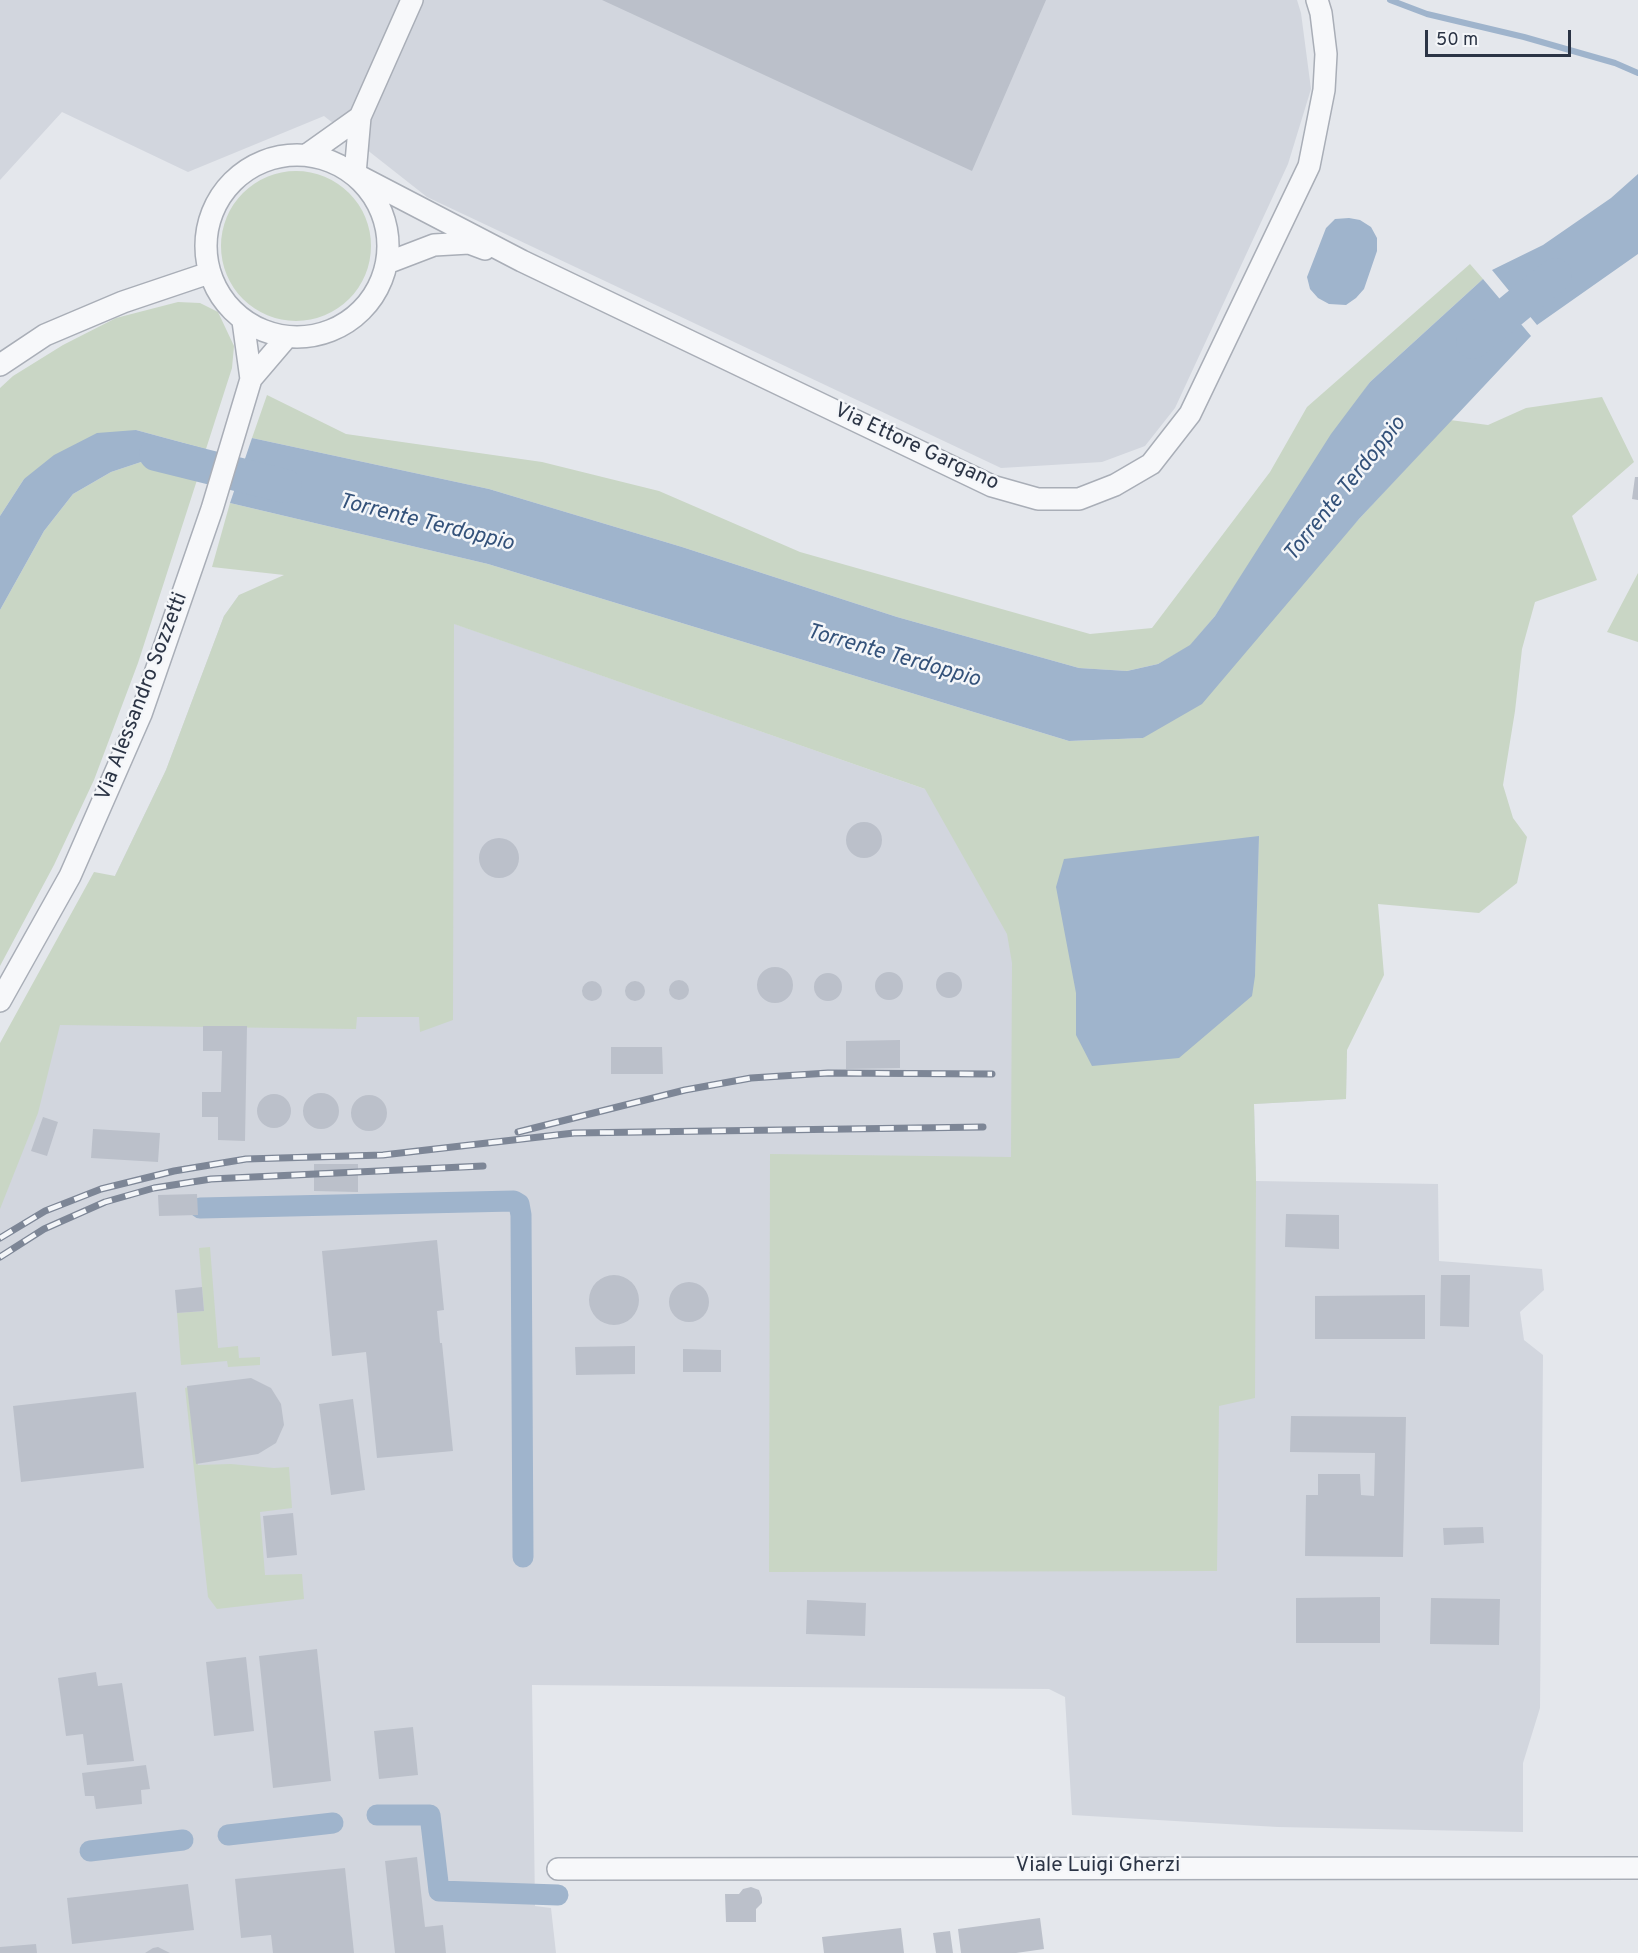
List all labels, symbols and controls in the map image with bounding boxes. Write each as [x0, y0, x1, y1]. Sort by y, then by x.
scale bar [1428, 18, 1574, 56]
text: 50 m [1436, 29, 1478, 52]
street label: Via Ettore Gargano [830, 399, 1002, 497]
water label: Torrente Terdoppio [1279, 412, 1413, 568]
water label: Torrente Terdoppio [336, 490, 516, 558]
street label: Via Alessandro Sozzetti [92, 589, 194, 805]
water label: Torrente Terdoppio [803, 620, 983, 694]
street label: Viale Luigi Gherzi [1016, 1854, 1180, 1880]

